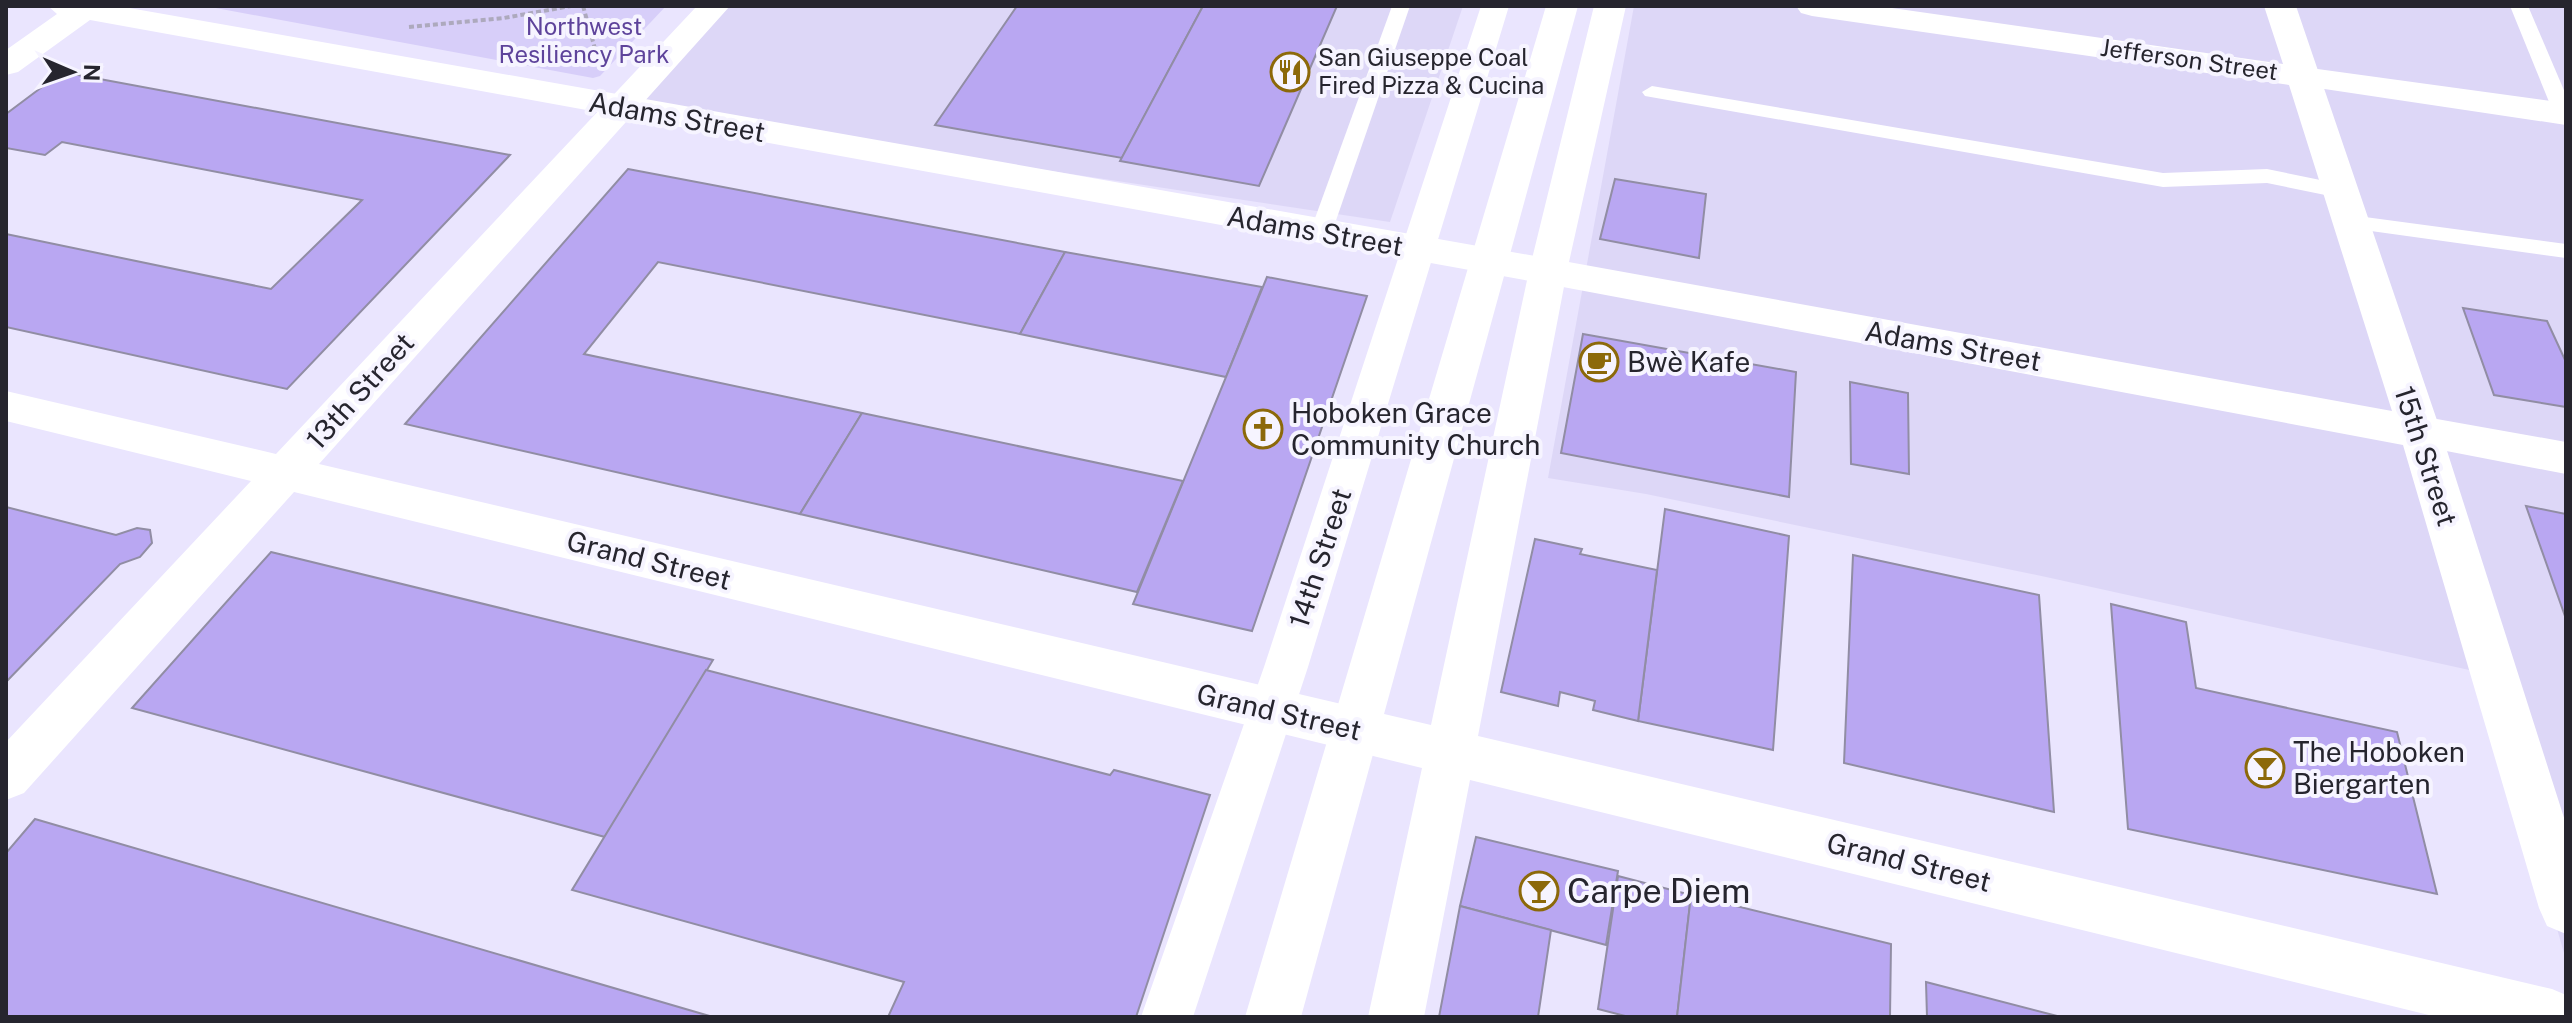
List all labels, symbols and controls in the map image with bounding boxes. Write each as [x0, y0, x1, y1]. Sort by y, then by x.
park label: Northwest Resiliency Park [499, 12, 669, 68]
north arrow [32, 32, 112, 112]
street label: Jefferson Street [2099, 33, 2280, 85]
place label: San Giuseppe Coal Fired Pizza & Cucina [1318, 43, 1544, 99]
restaurant icon: San Giuseppe Coal Fired Pizza & Cucina [1269, 51, 1311, 93]
text: N [79, 64, 105, 82]
street label: Adams Street [586, 85, 768, 148]
street label: Adams Street [1224, 199, 1406, 262]
street label: Adams Street [1862, 314, 2044, 377]
street label: 13th Street [299, 326, 420, 455]
cafe icon: Bwè Kafe [1578, 341, 1620, 383]
place label: Bwè Kafe [1627, 345, 1750, 378]
street label: 15th Street [2388, 382, 2465, 530]
place label: Hoboken Grace Community Church [1291, 396, 1540, 461]
church icon: Hoboken Grace Community Church [1242, 408, 1284, 450]
street label: 14th Street [1281, 484, 1358, 632]
street label: Grand Street [564, 523, 735, 596]
street label: Grand Street [1194, 677, 1365, 746]
place label: The Hoboken Biergarten [2293, 735, 2465, 800]
bar icon: The Hoboken Biergarten [2244, 747, 2286, 789]
street label: Grand Street [1824, 825, 1995, 898]
bar icon: Carpe Diem [1518, 870, 1560, 912]
place label: Carpe Diem [1567, 871, 1750, 911]

